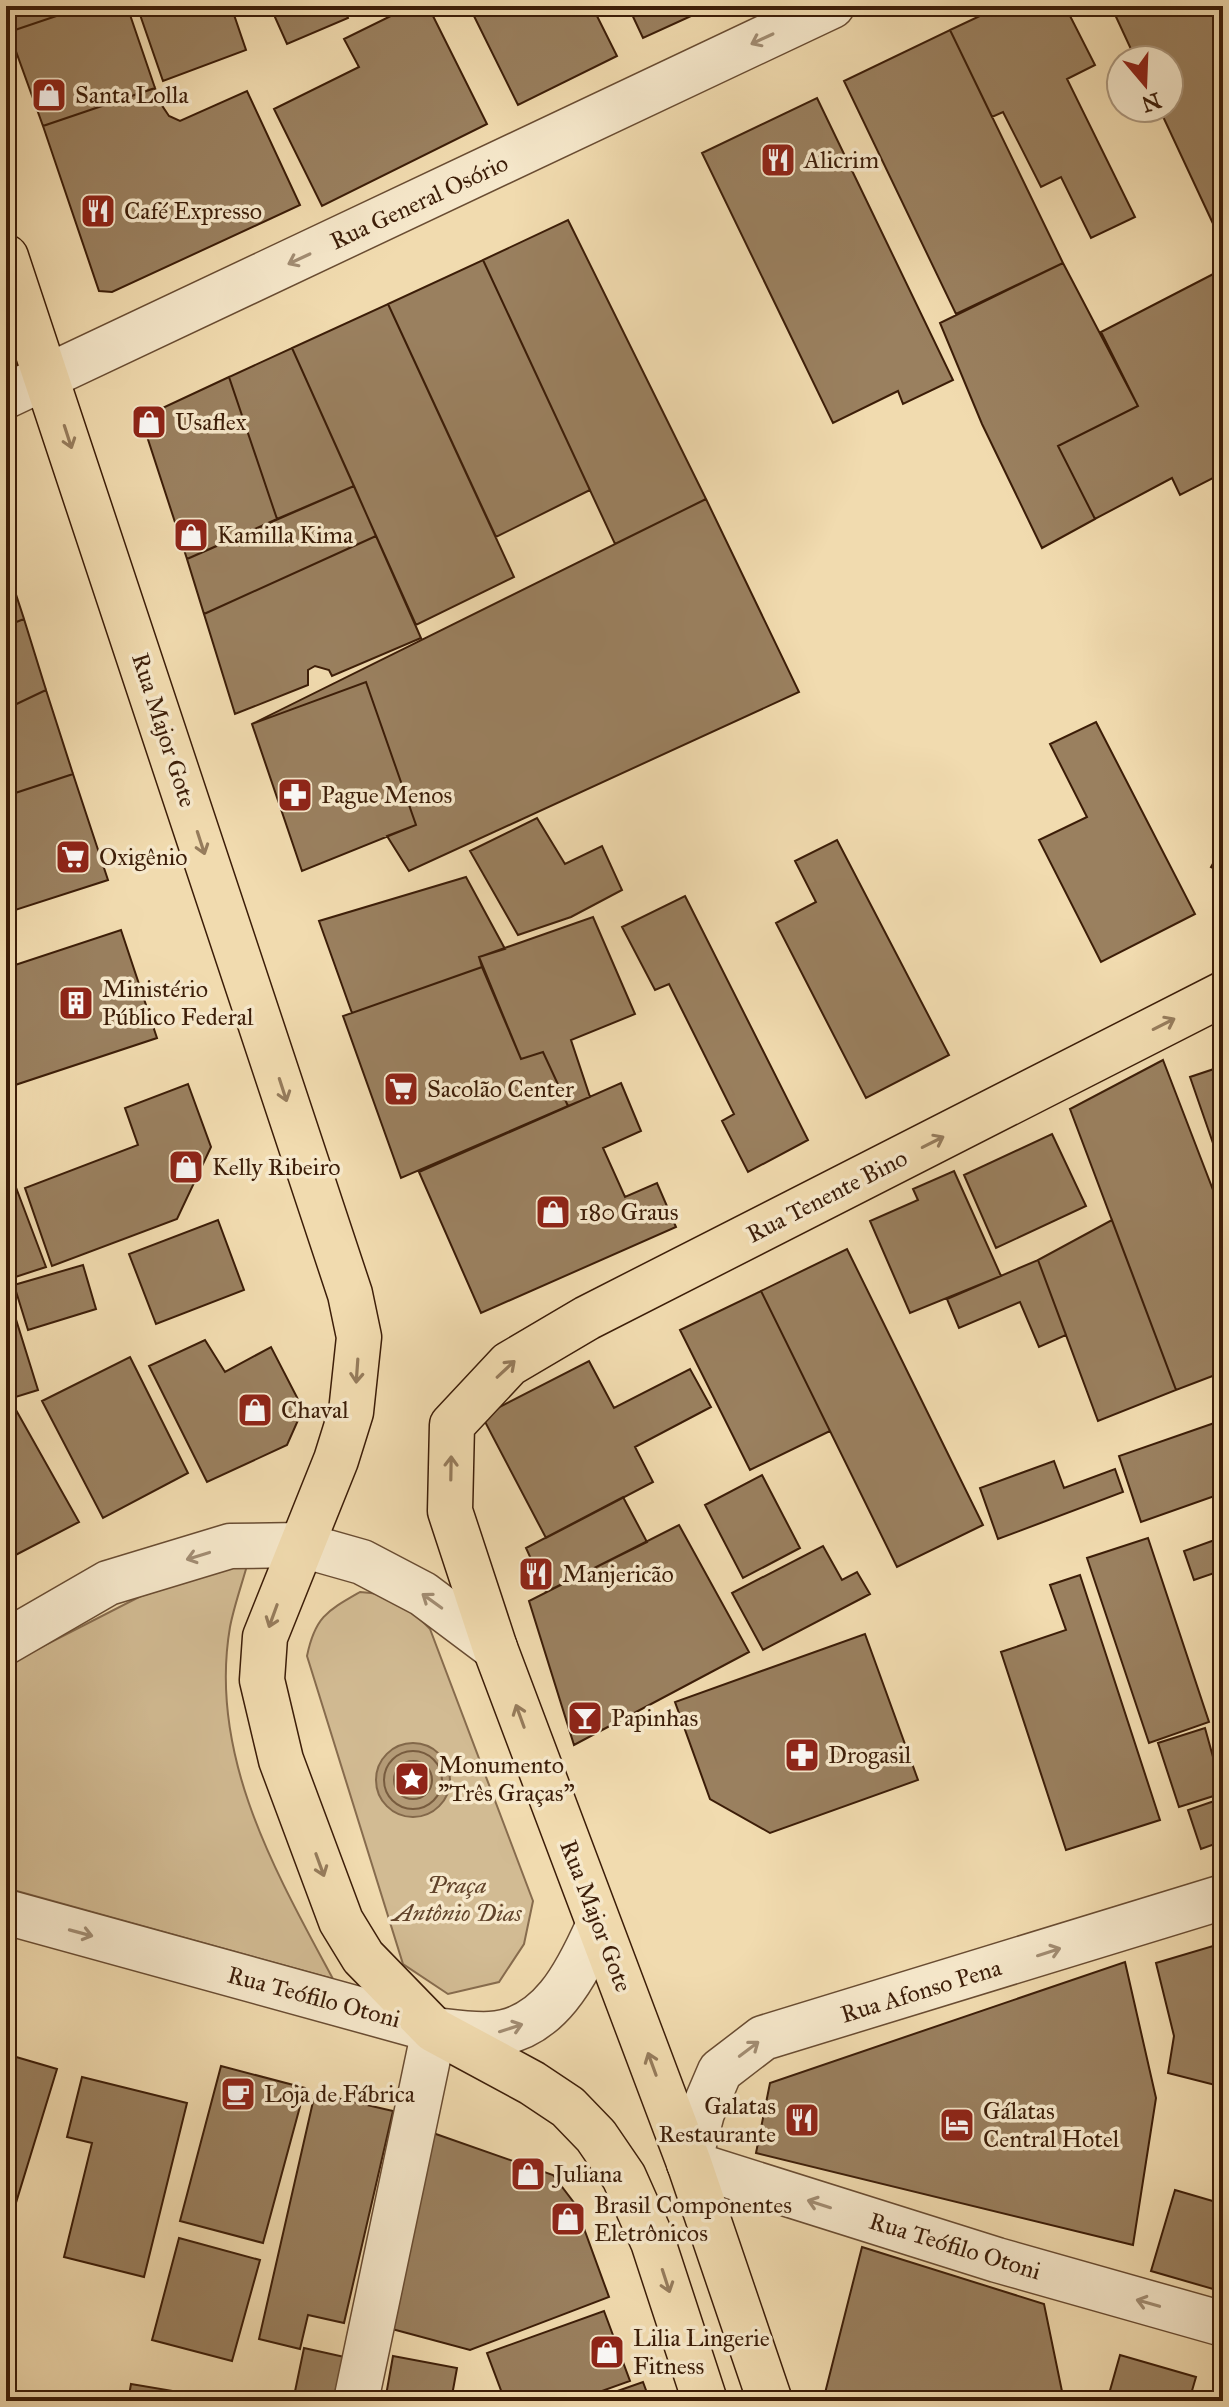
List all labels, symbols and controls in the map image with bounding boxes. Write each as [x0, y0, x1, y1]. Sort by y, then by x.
one-way arrow [750, 32, 774, 47]
north arrow [1105, 44, 1185, 124]
shop icon: Santa Lolla [30, 76, 68, 114]
place label: Santa Lolla [75, 80, 190, 110]
text: N [1138, 87, 1165, 118]
restaurant icon: Alicrim [759, 141, 797, 179]
place label: Alicrim [803, 145, 879, 175]
street label: Rua General Osório [325, 148, 513, 256]
restaurant icon: Café Expresso [79, 192, 117, 230]
place label: Café Expresso [124, 196, 262, 226]
one-way arrow [287, 252, 311, 267]
shop icon: Usaflex [130, 403, 168, 441]
place label: Usaflex [175, 407, 247, 437]
one-way arrow [61, 424, 76, 449]
shop icon: Kamilla Kima [172, 516, 210, 554]
place label: Kamilla Kima [217, 520, 354, 550]
street label: Rua Major Gote [125, 649, 203, 811]
pharmacy icon: Pague Menos [276, 776, 314, 814]
place label: Pague Menos [321, 780, 452, 810]
one-way arrow [195, 831, 210, 856]
supermarket icon: Oxigênio [54, 838, 92, 876]
place label: Oxigênio [99, 842, 188, 872]
place label: Ministério Público Federal [102, 974, 254, 1032]
building icon: Ministério Público Federal [57, 984, 95, 1022]
one-way arrow [1152, 1016, 1176, 1031]
supermarket icon: Sacolão Center [382, 1070, 420, 1108]
place label: Sacolão Center [427, 1074, 574, 1104]
one-way arrow [276, 1077, 291, 1102]
one-way arrow [920, 1134, 944, 1149]
street label: Rua Tenente Bino [742, 1143, 912, 1249]
shop icon: Kelly Ribeiro [167, 1148, 205, 1186]
place label: Kelly Ribeiro [212, 1152, 341, 1182]
shop icon: 180 Graus [534, 1193, 572, 1231]
place label: 180 Graus [579, 1197, 679, 1227]
one-way arrow [349, 1357, 364, 1384]
one-way arrow [496, 1359, 516, 1378]
shop icon: Chaval [236, 1391, 274, 1429]
place label: Chaval [281, 1395, 349, 1425]
one-way arrow [444, 1455, 459, 1482]
one-way arrow [185, 1549, 211, 1564]
restaurant icon: Manjericão [517, 1555, 555, 1593]
place label: Manjericão [562, 1559, 674, 1589]
one-way arrow [422, 1593, 443, 1610]
one-way arrow [264, 1603, 279, 1628]
bar icon: Papinhas [566, 1699, 604, 1737]
place label: Papinhas [611, 1703, 698, 1733]
one-way arrow [512, 1704, 526, 1729]
pharmacy icon: Drogasil [783, 1736, 821, 1774]
place label: Drogasil [828, 1740, 912, 1770]
place label: Monumento "Três Graças" [438, 1750, 575, 1808]
place icon: Monumento "Três Graças" [393, 1760, 431, 1798]
street label: Rua Major Gote [553, 1836, 639, 1996]
one-way arrow [314, 1852, 328, 1877]
park label: Praça Antônio Dias [389, 1870, 523, 1928]
one-way arrow [68, 1926, 94, 1941]
one-way arrow [1036, 1944, 1061, 1959]
street label: Rua Afonso Pena [837, 1952, 1006, 2030]
street label: Rua Teófilo Otoni [224, 1959, 404, 2035]
one-way arrow [497, 2020, 523, 2035]
one-way arrow [738, 2040, 759, 2057]
one-way arrow [644, 2052, 658, 2077]
cafe icon: Loja de Fábrica [219, 2075, 257, 2113]
place label: Loja de Fábrica [264, 2079, 416, 2109]
place label: Galatas Restaurante [659, 2091, 776, 2149]
place label: Gálatas Central Hotel [983, 2096, 1120, 2154]
restaurant icon: Galatas Restaurante [783, 2101, 821, 2139]
hotel icon: Gálatas Central Hotel [938, 2106, 976, 2144]
shop icon: Juliana [509, 2155, 547, 2193]
place label: Juliana [551, 2159, 623, 2189]
place label: Brasil Componentes Eletrônicos [594, 2190, 792, 2248]
one-way arrow [806, 2195, 831, 2210]
shop icon: Brasil Componentes Eletrônicos [549, 2200, 587, 2238]
street label: Rua Teófilo Otoni [866, 2206, 1045, 2286]
one-way arrow [659, 2269, 674, 2294]
one-way arrow [1135, 2295, 1161, 2310]
place label: Lilia Lingerie Fitness [633, 2323, 770, 2381]
shop icon: Lilia Lingerie Fitness [588, 2333, 626, 2371]

